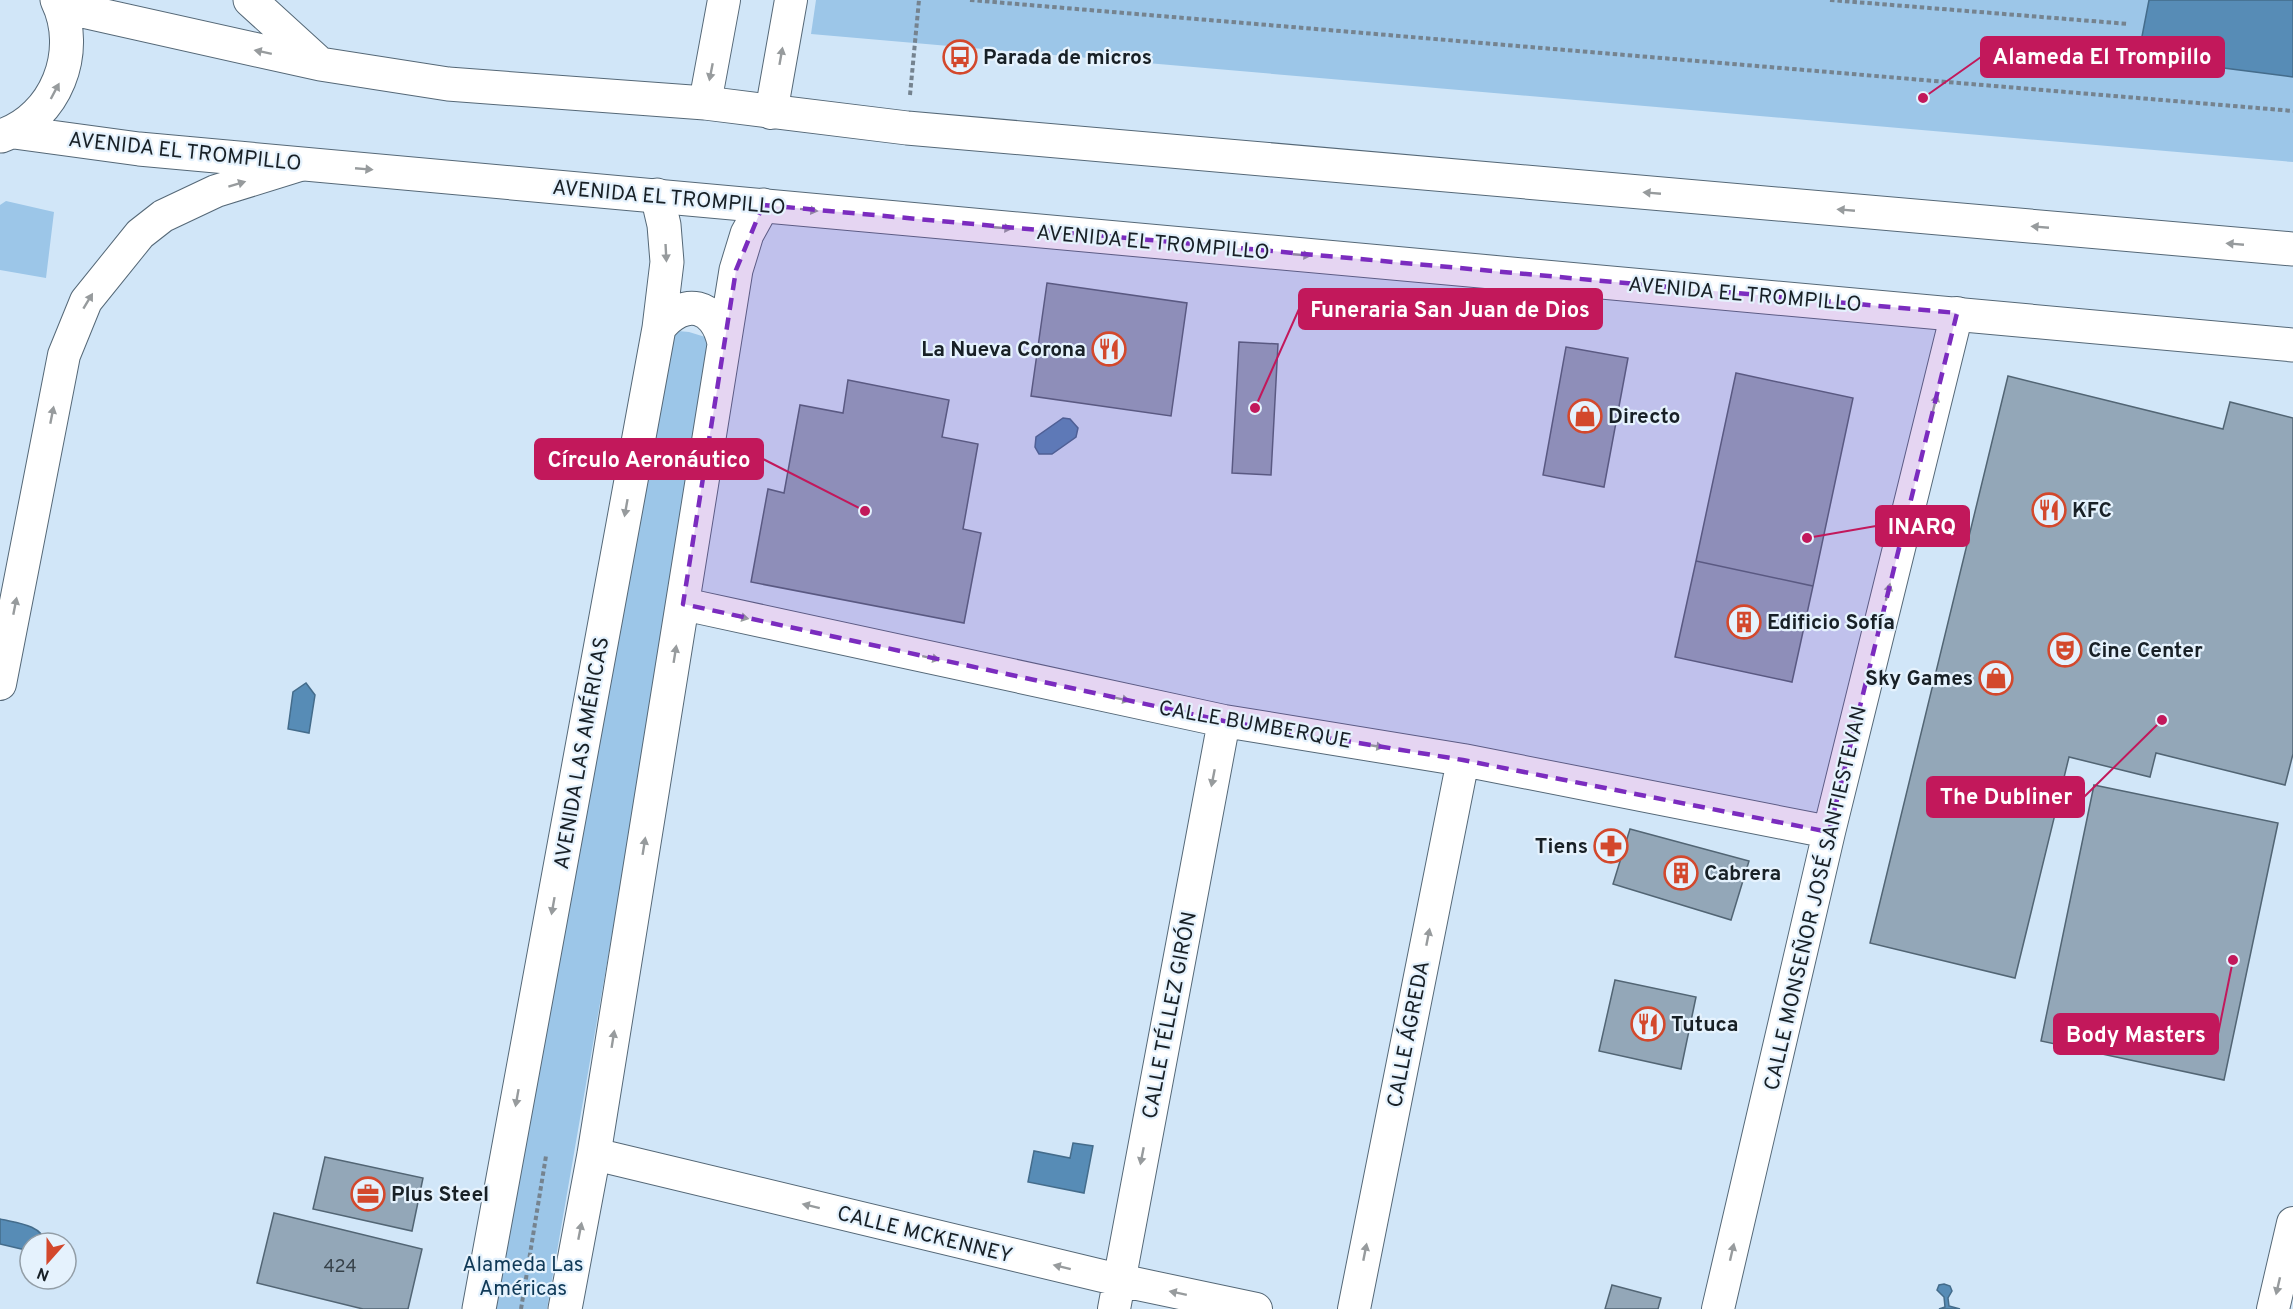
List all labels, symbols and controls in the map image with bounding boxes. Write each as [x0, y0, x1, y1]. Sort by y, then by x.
callout: Alameda El Trompillo [1981, 37, 2224, 77]
bus stop icon: Parada de micros [942, 39, 978, 75]
place label: Parada de micros [983, 45, 1152, 72]
text: Alameda El Trompillo [1993, 45, 2211, 72]
one-way arrow [253, 47, 272, 56]
one-way arrow [777, 47, 786, 66]
one-way arrow [706, 63, 715, 82]
one-way arrow [50, 82, 59, 99]
street label: AVENIDA EL TROMPILLO [67, 127, 303, 178]
one-way arrow [354, 164, 373, 173]
street label: AVENIDA EL TROMPILLO [551, 175, 787, 222]
one-way arrow [228, 179, 246, 189]
one-way arrow [1642, 188, 1661, 198]
one-way arrow [1837, 205, 1856, 215]
one-way arrow [800, 206, 819, 215]
street label: AVENIDA EL TROMPILLO [1035, 220, 1271, 267]
one-way arrow [2031, 222, 2050, 232]
one-way arrow [994, 223, 1013, 233]
one-way arrow [2225, 239, 2244, 249]
one-way arrow [662, 244, 671, 263]
one-way arrow [1292, 250, 1311, 260]
street label: AVENIDA EL TROMPILLO [1627, 272, 1863, 319]
callout: Funeraria San Juan de Dios [1299, 289, 1602, 329]
one-way arrow [82, 293, 93, 309]
text: Funeraria San Juan de Dios [1310, 298, 1590, 325]
restaurant icon: La Nueva Corona [1091, 331, 1127, 367]
place label: La Nueva Corona [921, 337, 1086, 364]
one-way arrow [1930, 394, 1940, 412]
shop icon: Directo [1567, 398, 1603, 434]
place label: Directo [1608, 404, 1680, 431]
one-way arrow [48, 405, 57, 424]
callout: Círculo Aeronáutico [535, 439, 763, 479]
text: Círculo Aeronáutico [548, 448, 750, 475]
restaurant icon: KFC [2031, 492, 2067, 528]
one-way arrow [621, 498, 630, 517]
place label: KFC [2072, 498, 2112, 525]
callout: INARQ [1876, 506, 1969, 546]
text: INARQ [1888, 515, 1956, 542]
one-way arrow [1884, 583, 1893, 601]
one-way arrow [11, 597, 20, 616]
building icon: Edificio Sofía [1726, 604, 1762, 640]
place label: Edificio Sofía [1767, 610, 1895, 637]
one-way arrow [731, 612, 749, 622]
theatre icon: Cine Center [2047, 632, 2083, 668]
street label: AVENIDA LAS AMÉRICAS [548, 635, 616, 872]
place label: Cine Center [2088, 638, 2203, 665]
one-way arrow [671, 644, 680, 663]
one-way arrow [921, 653, 940, 663]
shop icon: Sky Games [1978, 660, 2014, 696]
place label: Sky Games [1865, 666, 1973, 693]
one-way arrow [1112, 694, 1131, 704]
street label: CALLE BUMBERQUE [1156, 695, 1353, 756]
street label: CALLE MONSEÑOR JOSÉ SANTIESTEVAN [1758, 703, 1874, 1093]
one-way arrow [1366, 741, 1385, 750]
one-way arrow [1208, 769, 1217, 788]
callout: The Dubliner [1927, 777, 2084, 817]
text: The Dubliner [1940, 785, 2072, 812]
pharmacy icon: Tiens [1593, 828, 1629, 864]
place label: Tiens [1535, 834, 1588, 861]
one-way arrow [639, 837, 648, 856]
building icon: Cabrera [1663, 855, 1699, 891]
place label: Cabrera [1704, 861, 1781, 888]
one-way arrow [548, 896, 557, 915]
street label: CALLE TÉLLEZ GIRÓN [1136, 909, 1204, 1121]
one-way arrow [1424, 927, 1433, 946]
street label: CALLE ÁGREDA [1381, 958, 1437, 1110]
restaurant icon: Tutuca [1630, 1006, 1666, 1042]
place label: Tutuca [1671, 1012, 1738, 1039]
callout: Body Masters [2054, 1014, 2218, 1054]
text: Body Masters [2066, 1023, 2206, 1050]
one-way arrow [608, 1029, 617, 1048]
one-way arrow [513, 1088, 522, 1107]
one-way arrow [1137, 1146, 1146, 1165]
office icon: Plus Steel [350, 1176, 386, 1212]
place label: Plus Steel [391, 1182, 489, 1209]
one-way arrow [802, 1201, 821, 1211]
street label: CALLE MCKENNEY [834, 1201, 1015, 1270]
one-way arrow [576, 1221, 585, 1240]
north arrow [18, 1231, 78, 1291]
one-way arrow [1361, 1242, 1370, 1261]
one-way arrow [1727, 1243, 1737, 1261]
park label: Alameda Las Américas [462, 1252, 584, 1303]
house number: 424 [323, 1256, 357, 1279]
one-way arrow [1053, 1261, 1071, 1271]
text: N [34, 1262, 52, 1285]
one-way arrow [2273, 1277, 2283, 1296]
one-way arrow [1168, 1288, 1187, 1297]

